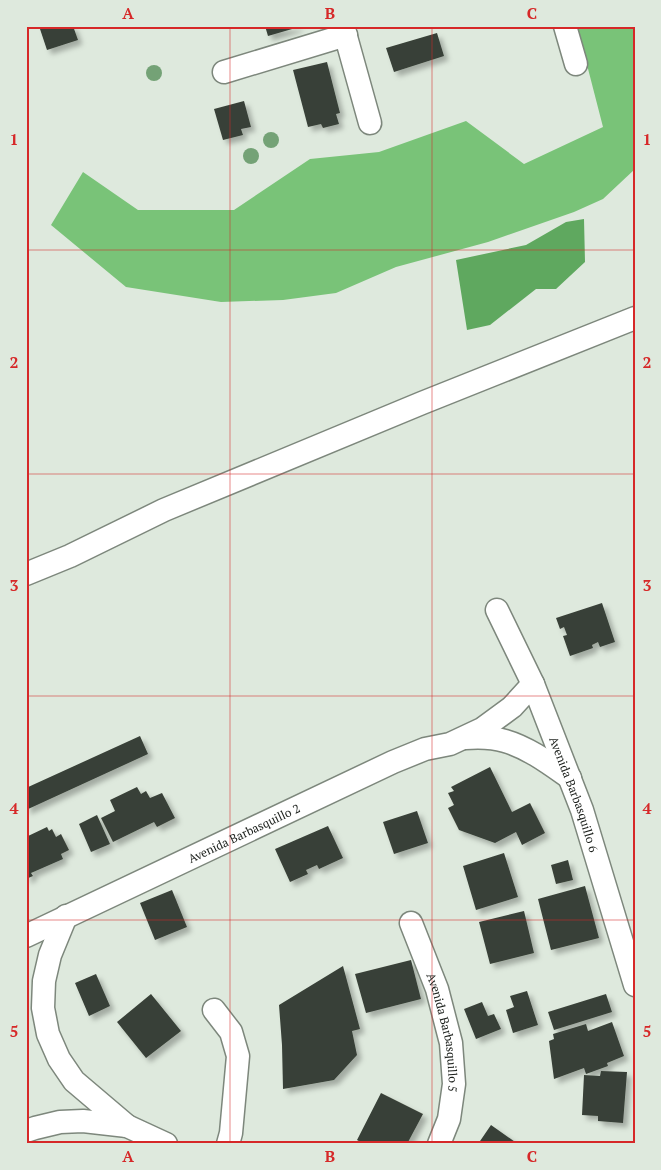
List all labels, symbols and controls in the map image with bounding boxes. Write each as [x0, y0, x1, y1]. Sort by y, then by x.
text: A [122, 2, 134, 24]
text: B [325, 2, 335, 24]
text: C [527, 2, 537, 24]
text: 1 [9, 128, 19, 150]
text: 1 [642, 128, 652, 150]
text: 2 [9, 351, 19, 373]
text: 2 [642, 351, 652, 373]
text: 3 [9, 574, 19, 596]
text: 3 [642, 574, 652, 596]
street label: Avenida Barbasquillo 6 [547, 734, 602, 854]
text: 4 [9, 797, 19, 819]
text: 4 [642, 797, 652, 819]
street label: Avenida Barbasquillo 2 [185, 800, 302, 866]
street label: Avenida Barbasquillo 5 [424, 971, 462, 1093]
text: 5 [9, 1020, 19, 1042]
text: 5 [642, 1020, 652, 1042]
text: A [122, 1145, 134, 1167]
text: B [325, 1145, 335, 1167]
text: C [527, 1145, 537, 1167]

